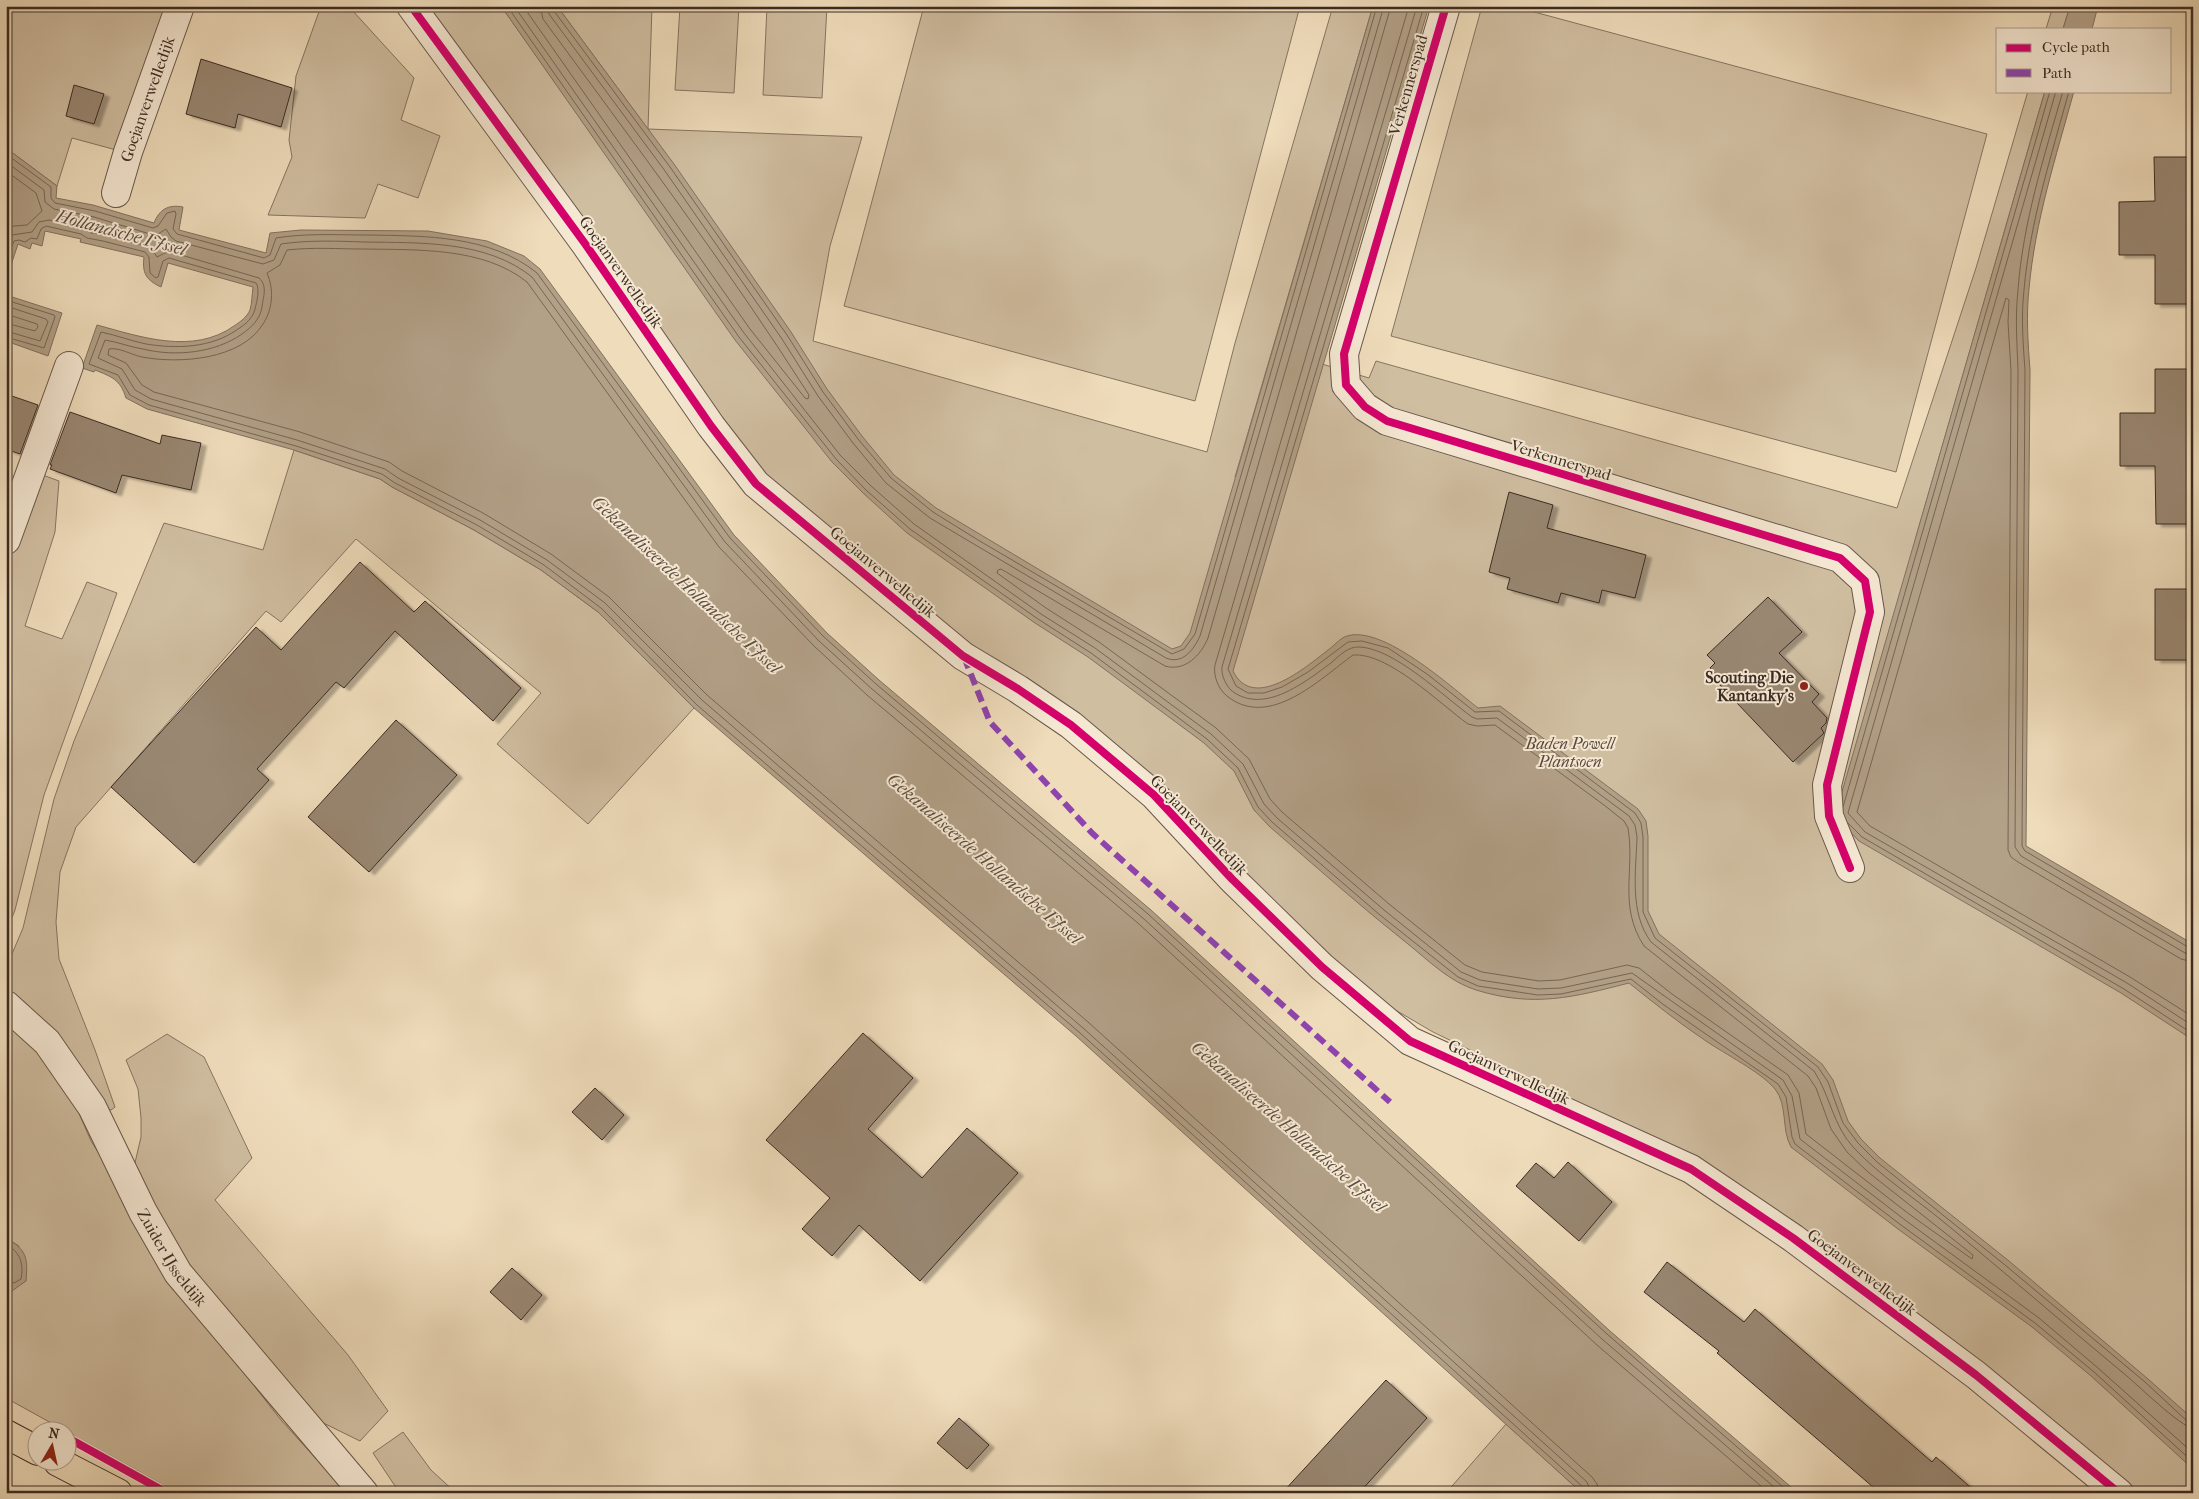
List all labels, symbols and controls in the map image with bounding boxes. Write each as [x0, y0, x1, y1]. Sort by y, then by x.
legend [1996, 28, 2172, 92]
street label: Verkennerspad [1384, 32, 1432, 139]
street label: Goejanverwelledijk [116, 33, 178, 164]
text: Cycle path [2042, 38, 2110, 56]
text: Path [2042, 64, 2072, 82]
water label: Hollandsche IJssel [53, 205, 191, 261]
street label: Goejanverwelledijk [575, 212, 667, 332]
street label: Verkennerspad [1508, 435, 1614, 484]
water label: Gekanaliseerde Hollandsche IJssel [587, 492, 787, 680]
street label: Goejanverwelledijk [826, 522, 940, 622]
place label: Scouting Die Kantanky's [1705, 668, 1794, 706]
marker: Scouting Die Kantanky's [1798, 680, 1810, 692]
park label: Baden Powell Plantsoen [1525, 734, 1617, 771]
water label: Gekanaliseerde Hollandsche IJssel [883, 769, 1087, 951]
street label: Goejanverwelledijk [1146, 771, 1252, 880]
street label: Goejanverwelledijk [1445, 1035, 1574, 1109]
water label: Gekanaliseerde Hollandsche IJssel [1187, 1037, 1391, 1219]
street label: Zuider IJsseldijk [134, 1205, 212, 1310]
street label: Goejanverwelledijk [1804, 1225, 1921, 1320]
north arrow [28, 1422, 78, 1472]
text: N [47, 1424, 61, 1443]

